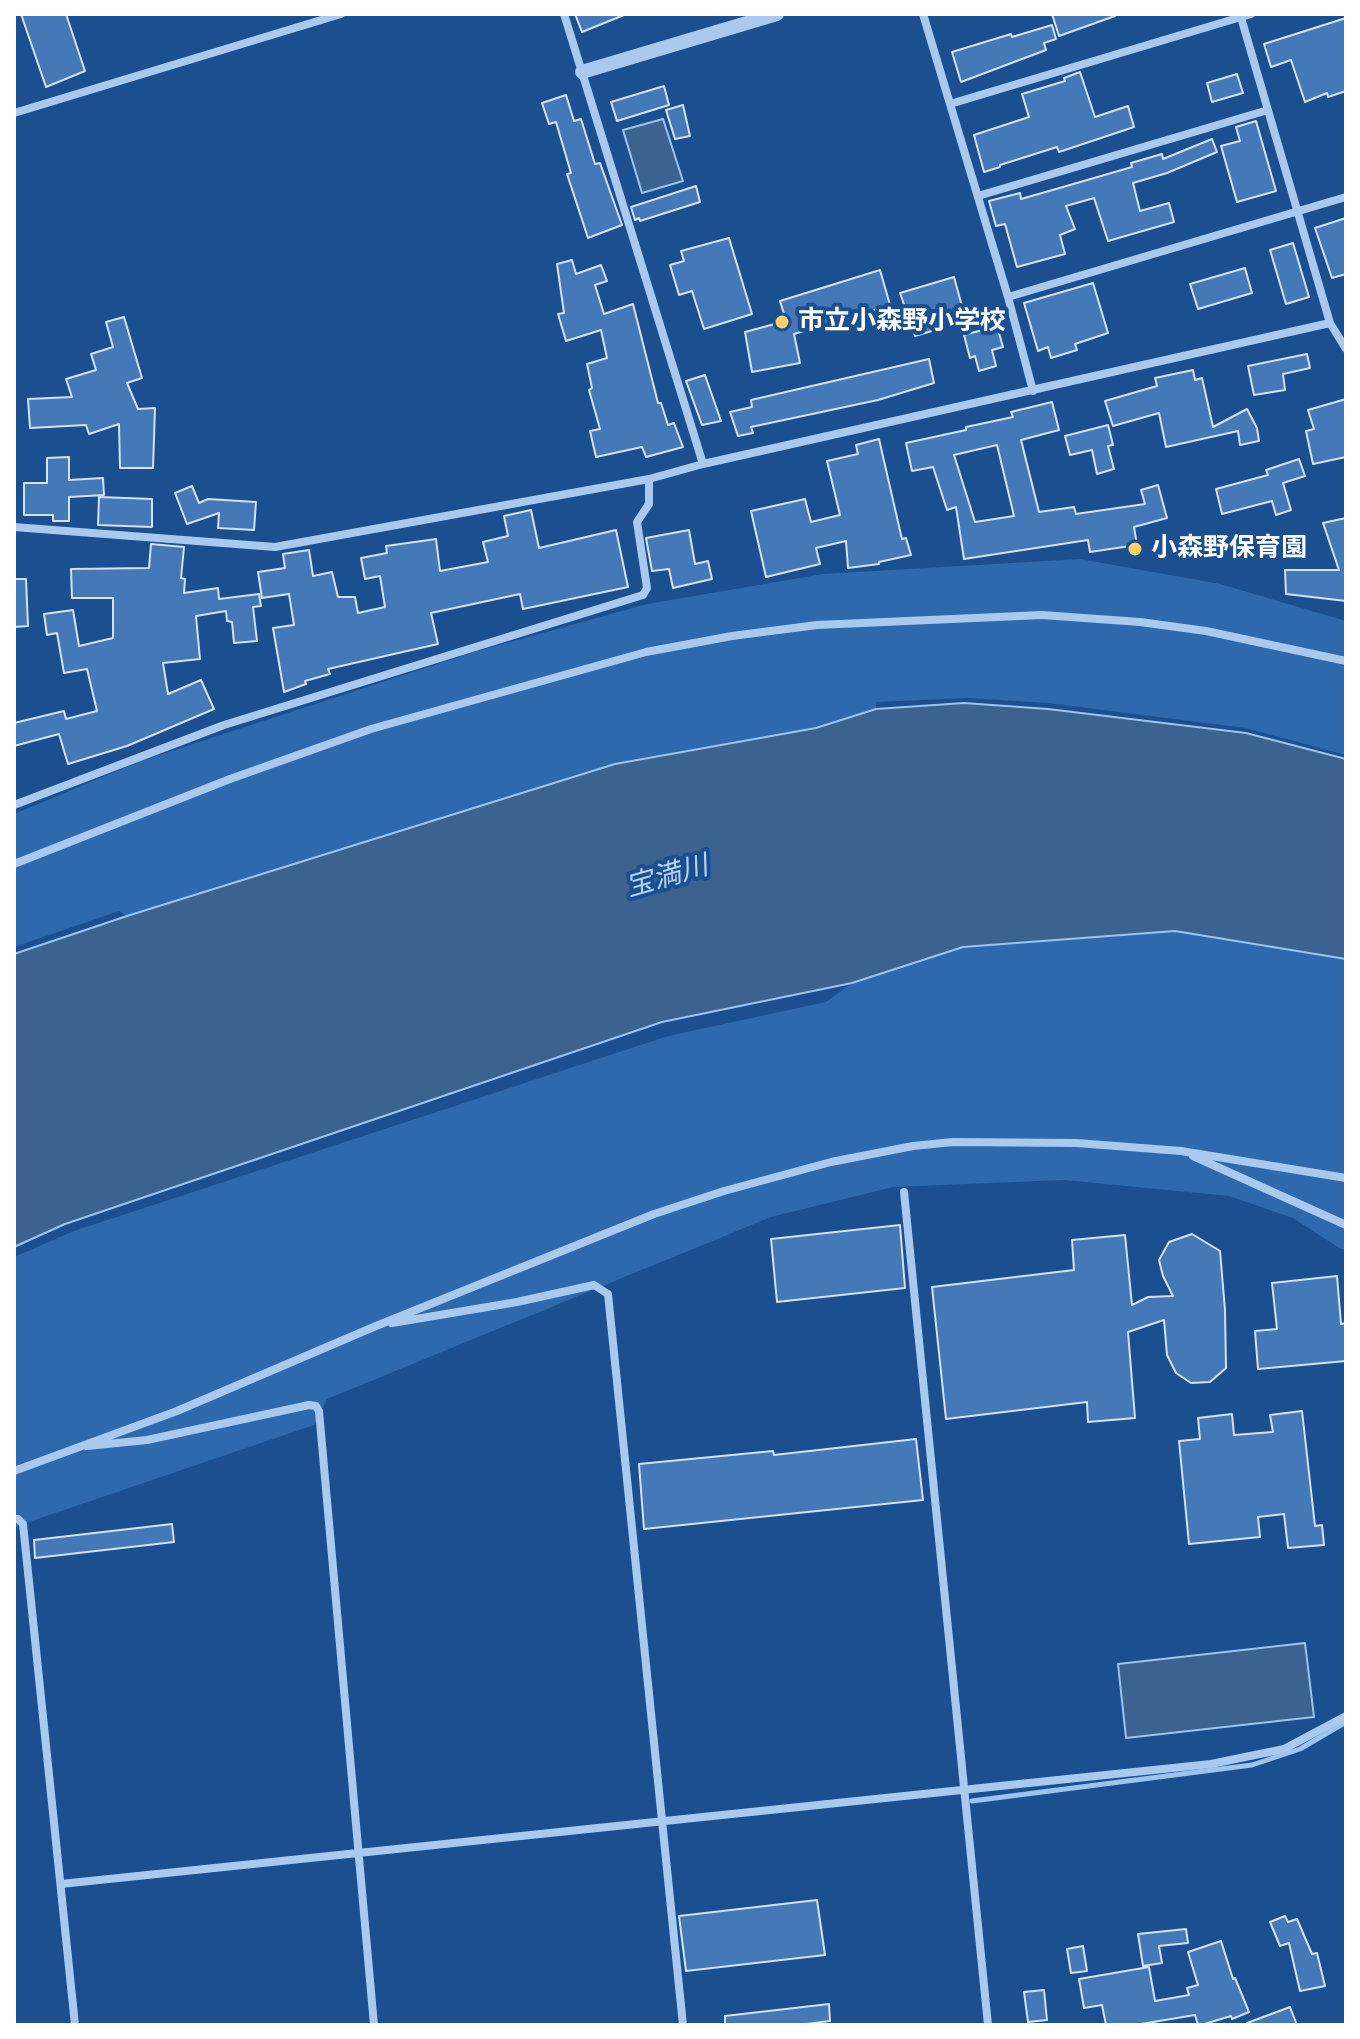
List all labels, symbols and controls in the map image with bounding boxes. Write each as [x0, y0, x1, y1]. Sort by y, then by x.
place label: 市立小森野小学校 [798, 306, 1006, 338]
marker: 市立小森野小学校 [773, 313, 791, 331]
place label: 小森野保育園 [1151, 533, 1307, 565]
marker: 小森野保育園 [1126, 540, 1144, 558]
water label: 宝満川 [622, 849, 712, 905]

